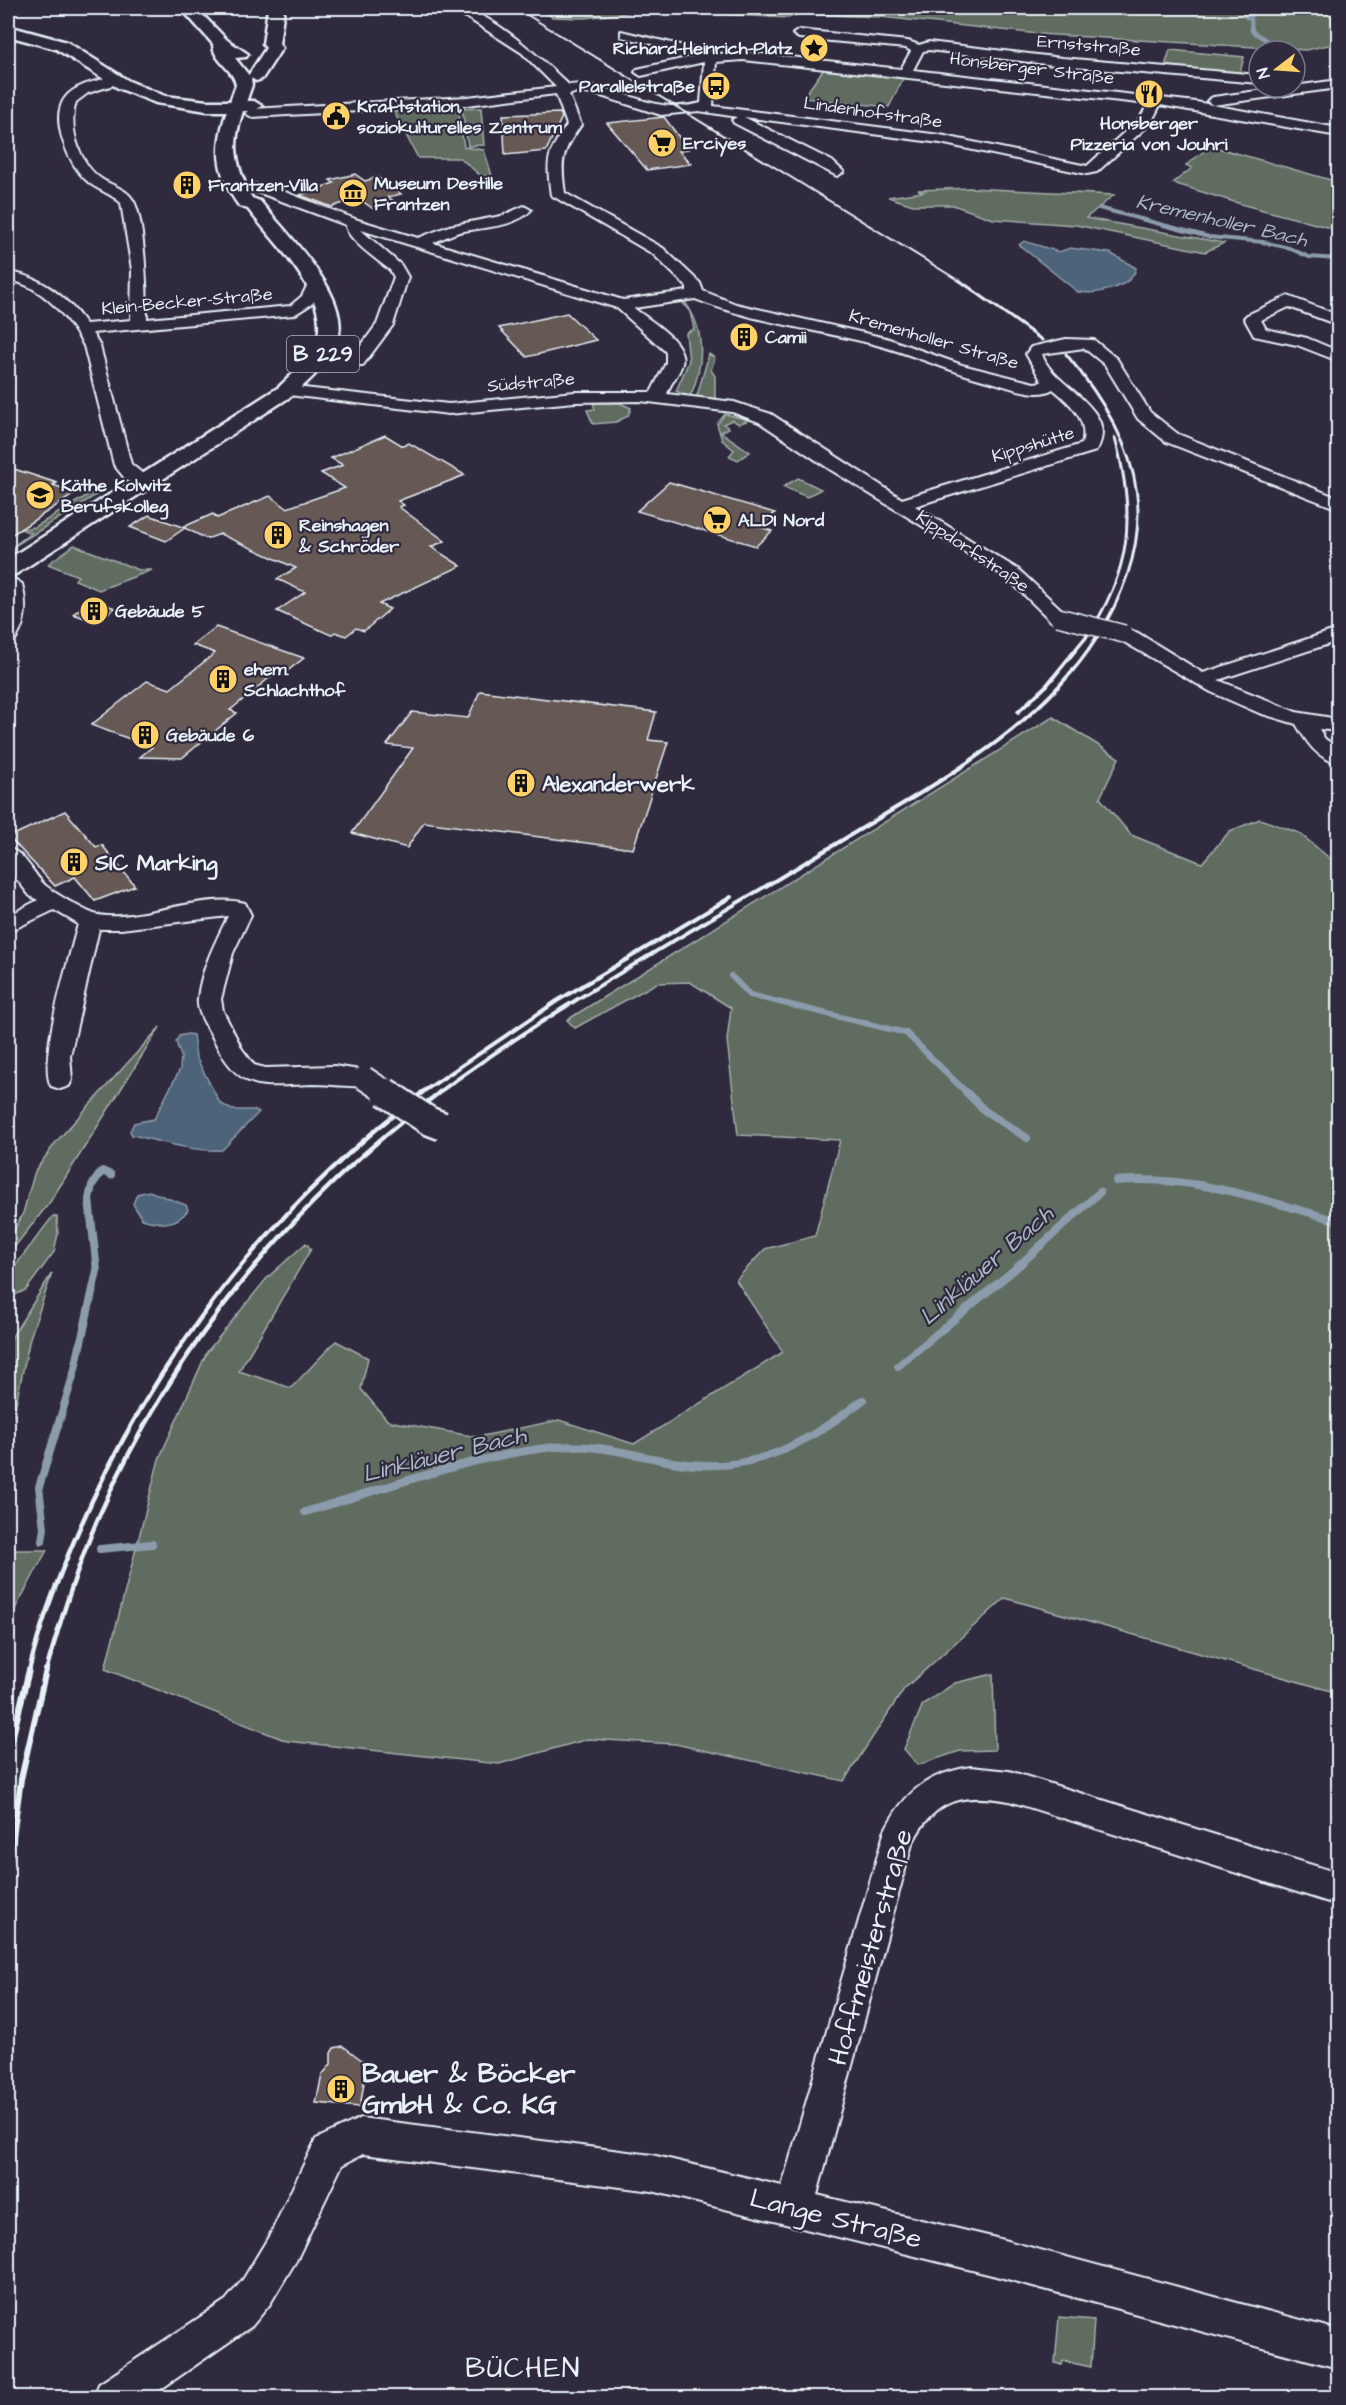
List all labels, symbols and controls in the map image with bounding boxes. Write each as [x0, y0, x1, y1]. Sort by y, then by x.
street label: Ernststraße [1036, 29, 1142, 62]
place icon: Richard-Heinrich-Platz [798, 32, 830, 64]
place label: Richard-Heinrich-Platz [613, 36, 794, 61]
north arrow [1247, 39, 1307, 99]
street label: Honsberger Straße [948, 46, 1116, 92]
text: N [1252, 65, 1276, 81]
bus stop icon: Parallelstraße [700, 70, 732, 102]
place label: Parallelstraße [579, 74, 695, 99]
restaurant icon: Honsberger Pizzeria von Jouhri [1133, 78, 1165, 110]
street label: Lindenhofstraße [802, 90, 944, 135]
place label: Kraftstation, soziokulturelles Zentrum [357, 94, 563, 140]
public building icon: Kraftstation, soziokulturelles Zentrum [320, 100, 352, 132]
place label: Honsberger Pizzeria von Jouhri [1071, 111, 1228, 157]
supermarket icon: Erciyes [646, 127, 678, 159]
place label: Erciyes [683, 131, 746, 157]
building icon: Frantzen-Villa [171, 169, 203, 201]
place label: Museum Destille Frantzen [374, 171, 503, 217]
place label: Frantzen-Villa [208, 173, 319, 198]
museum icon: Museum Destille Frantzen [337, 177, 369, 209]
water label: Kremenholler Bach [1134, 188, 1311, 255]
street label: Klein-Becker-Straße [101, 282, 274, 321]
street label: Kremenholler Straße [846, 303, 1022, 376]
building icon: Camii [728, 321, 760, 353]
place label: Camii [765, 325, 807, 350]
road number: B 229 [287, 336, 359, 372]
street label: Südstraße [486, 366, 576, 399]
street label: Kippshütte [989, 420, 1078, 469]
place label: Käthe Kolwitz Berufskolleg [61, 473, 173, 520]
school or university icon: Käthe Kolwitz Berufskolleg [24, 479, 56, 511]
supermarket icon: ALDI Nord [701, 504, 733, 536]
street label: Kippdorfstraße [911, 504, 1034, 599]
place label: ALDI Nord [738, 508, 825, 533]
place label: Reinshagen & Schröder [298, 513, 399, 559]
building icon: Reinshagen & Schröder [262, 519, 294, 551]
building icon: Gebäude 5 [78, 595, 110, 627]
place label: Gebäude 5 [115, 599, 205, 624]
place label: ehem. Schlachthof [243, 657, 346, 703]
building icon: ehem. Schlachthof [207, 663, 239, 695]
building icon: Gebäude 6 [129, 719, 161, 751]
place label: Gebäude 6 [166, 723, 255, 748]
building icon: Alexanderwerk [505, 767, 537, 799]
place label: Alexanderwerk [542, 769, 695, 800]
building icon: SIC Marking [58, 846, 90, 878]
place label: SIC Marking [94, 848, 218, 880]
water label: Linkläuer Bach [912, 1197, 1062, 1333]
water label: Linkläuer Bach [359, 1418, 531, 1492]
street label: Hoffmeisterstraße [819, 1825, 923, 2070]
place label: Bauer & Böcker GmbH & Co. KG [362, 2055, 576, 2124]
building icon: Bauer & Böcker GmbH & Co. KG [325, 2073, 357, 2105]
street label: Lange Straße [746, 2179, 926, 2260]
district label: BÜCHEN [465, 2349, 581, 2388]

